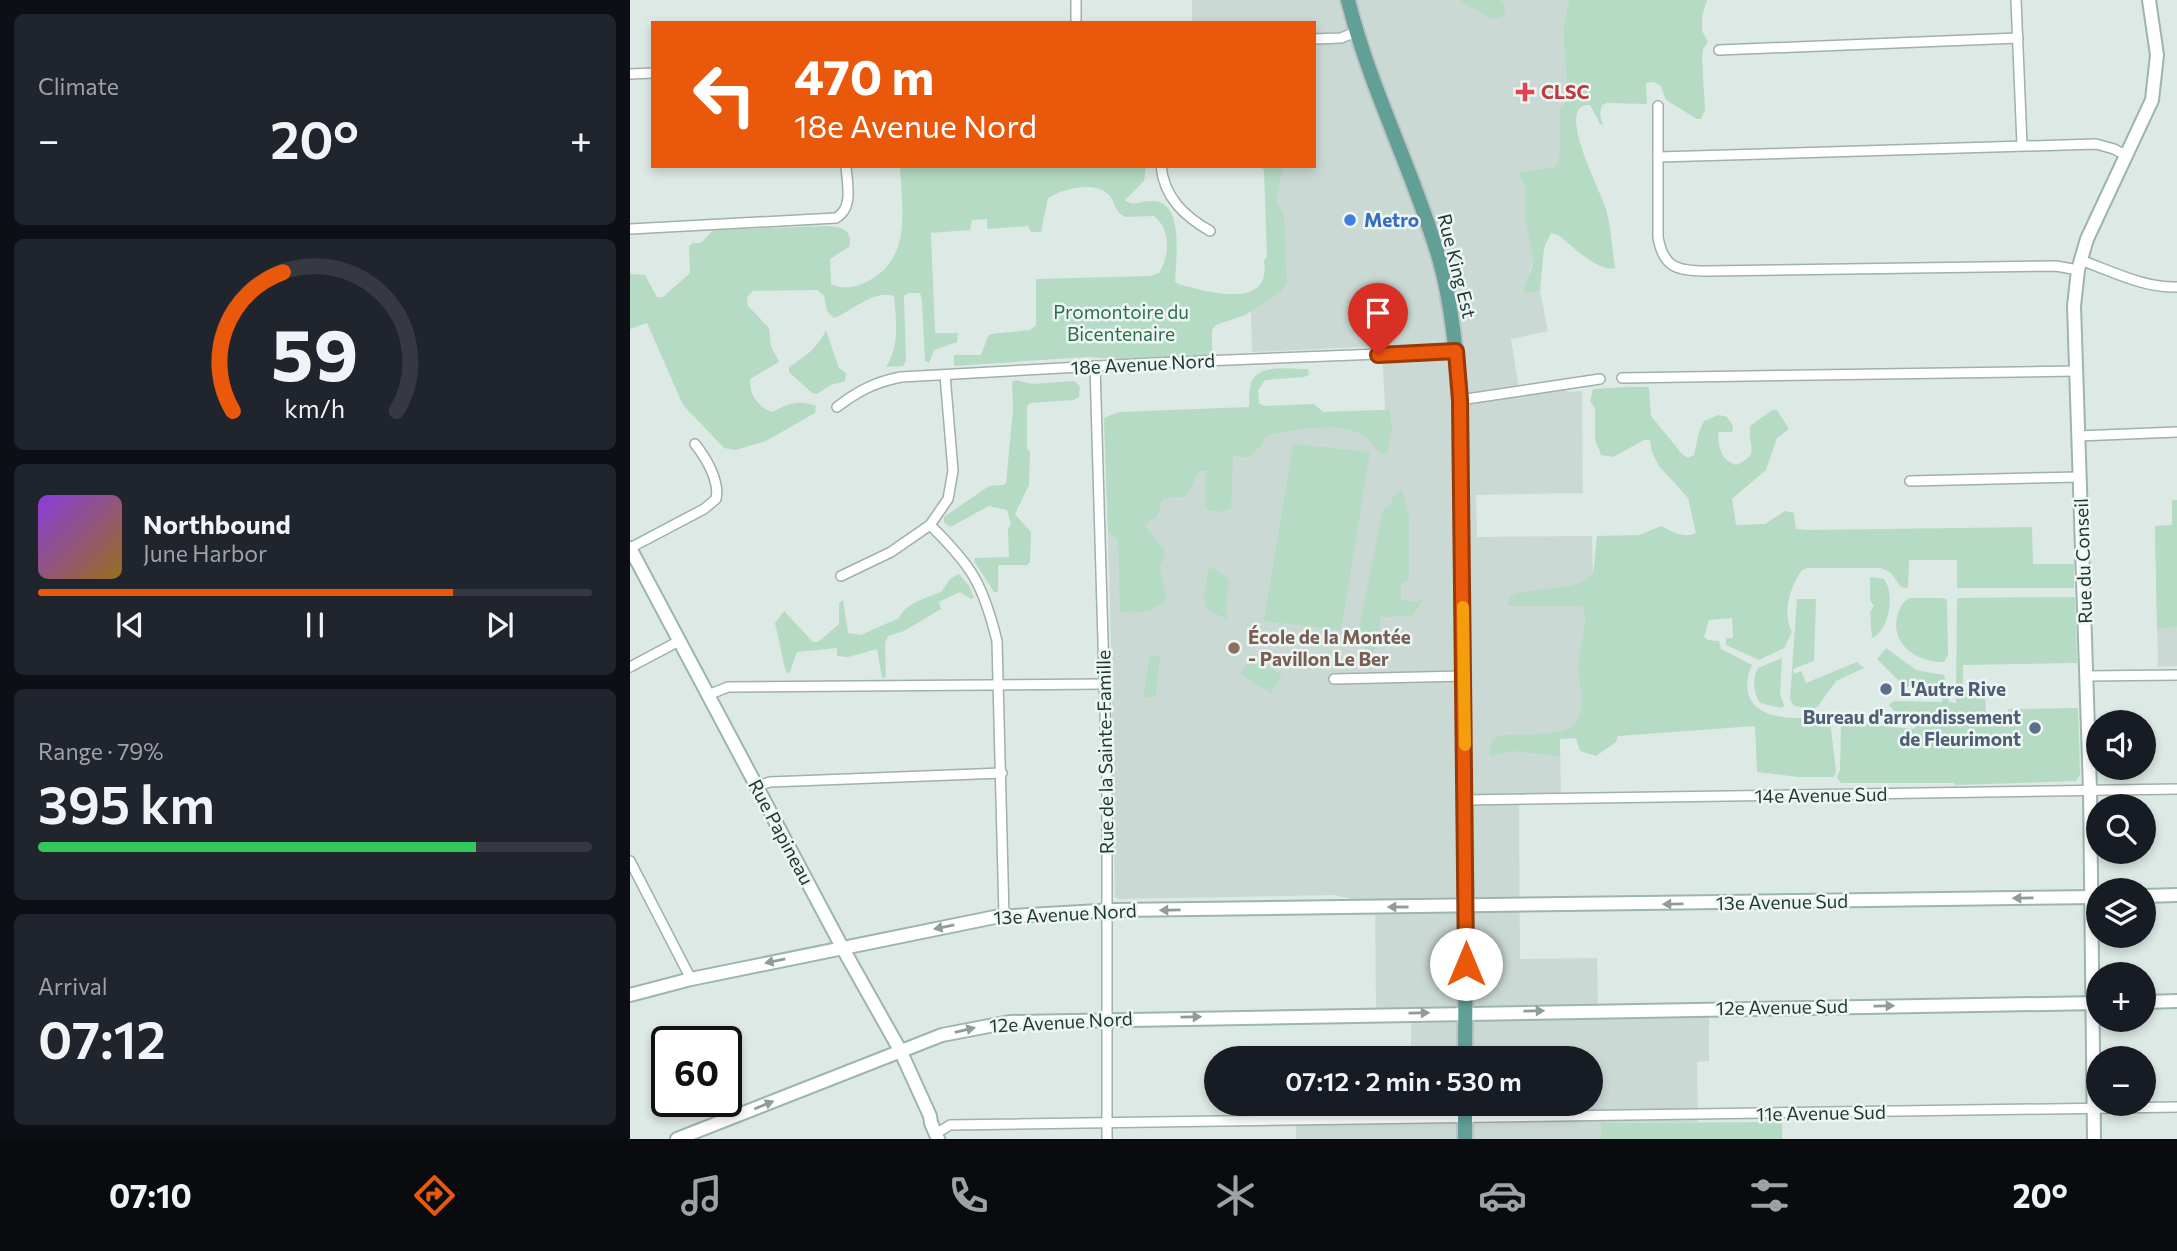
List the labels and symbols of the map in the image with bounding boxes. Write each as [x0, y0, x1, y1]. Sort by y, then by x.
place label: CLSC [1541, 80, 1589, 103]
marker: CLSC [1515, 82, 1535, 102]
place label: Metro [1364, 208, 1419, 231]
street label: Rue King Est [1433, 211, 1482, 321]
marker: Metro [1342, 212, 1358, 228]
pin [1348, 283, 1408, 355]
park label: Promontoire du Bicentenaire [1053, 300, 1189, 345]
street label: 18e Avenue Nord [1070, 348, 1216, 379]
street label: Rue du Conseil [2069, 498, 2096, 624]
place label: École de la Montée - Pavillon Le Ber [1248, 625, 1411, 670]
marker: École de la Montée - Pavillon Le Ber [1226, 640, 1242, 656]
street label: Rue de la Sainte-Famille [1091, 650, 1118, 854]
place label: L'Autre Rive [1900, 677, 2006, 700]
marker: L'Autre Rive [1878, 681, 1894, 697]
place label: Bureau d'arrondissement de Fleurimont [1803, 705, 2021, 750]
marker: Bureau d'arrondissement de Fleurimont [2027, 720, 2043, 736]
street label: Rue Papineau [744, 775, 819, 889]
street label: 14e Avenue Sud [1754, 782, 1888, 807]
street label: 13e Avenue Sud [1716, 889, 1848, 914]
one-way arrow [2012, 892, 2034, 904]
street label: 13e Avenue Nord [993, 898, 1137, 929]
one-way arrow [1662, 898, 1684, 909]
one-way arrow [1387, 901, 1409, 913]
one-way arrow [1159, 904, 1181, 915]
one-way arrow [933, 921, 955, 932]
position arrow [1429, 927, 1503, 1001]
one-way arrow [764, 955, 786, 966]
street label: 12e Avenue Sud [1716, 994, 1848, 1019]
one-way arrow [1873, 1000, 1895, 1012]
one-way arrow [1523, 1005, 1545, 1017]
street label: 12e Avenue Nord [989, 1006, 1133, 1037]
one-way arrow [1408, 1007, 1430, 1019]
one-way arrow [1181, 1011, 1203, 1023]
one-way arrow [954, 1024, 976, 1035]
speed limit sign: 60 [651, 1026, 742, 1117]
one-way arrow [753, 1099, 774, 1110]
street label: 11e Avenue Sud [1756, 1100, 1886, 1125]

